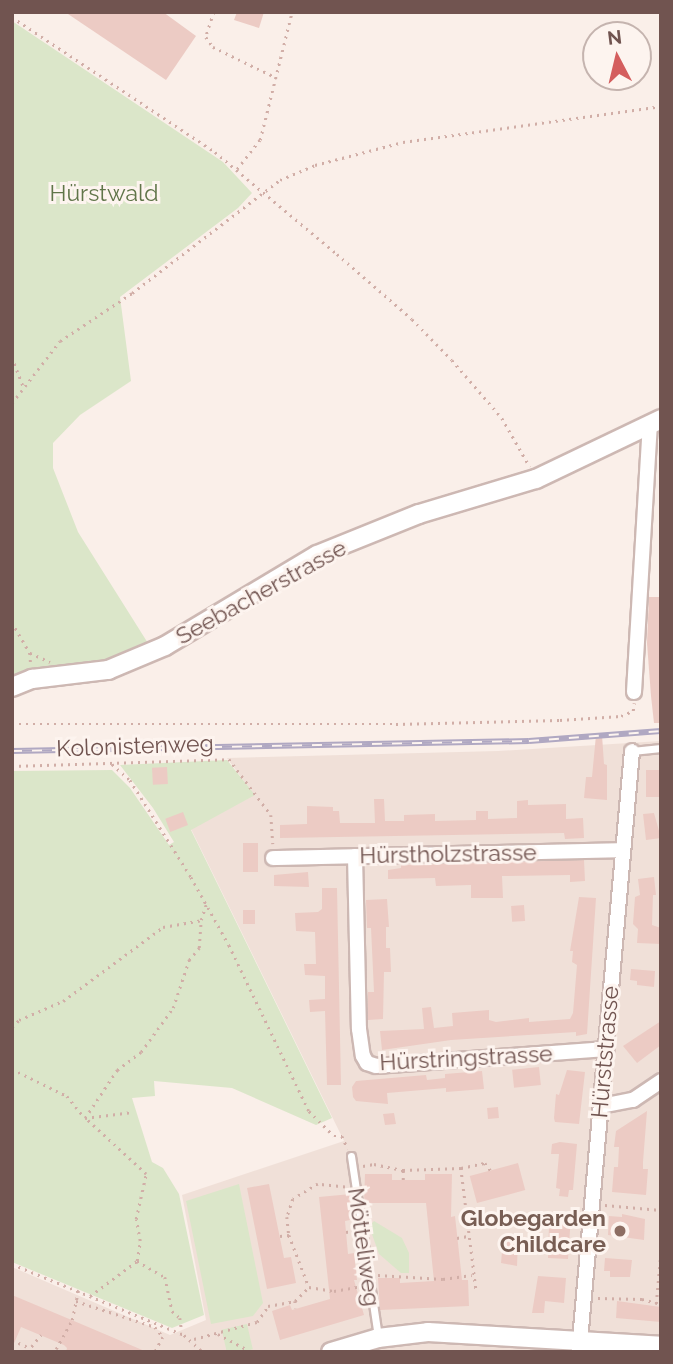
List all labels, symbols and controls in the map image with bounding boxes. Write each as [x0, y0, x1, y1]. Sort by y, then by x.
north arrow [582, 21, 652, 91]
text: N [606, 25, 623, 49]
park label: Hürstwald [49, 179, 159, 207]
street label: Seebacherstrasse [171, 534, 351, 650]
street label: Kolonistenweg [56, 729, 214, 763]
street label: Hürstholzstrasse [359, 839, 537, 869]
street label: Hürststrasse [585, 985, 625, 1119]
street label: Hürstringstrasse [379, 1040, 553, 1076]
street label: Mötteliweg [342, 1186, 386, 1308]
place label: Globegarden Childcare [461, 1204, 606, 1258]
marker: Globegarden Childcare [612, 1223, 628, 1239]

